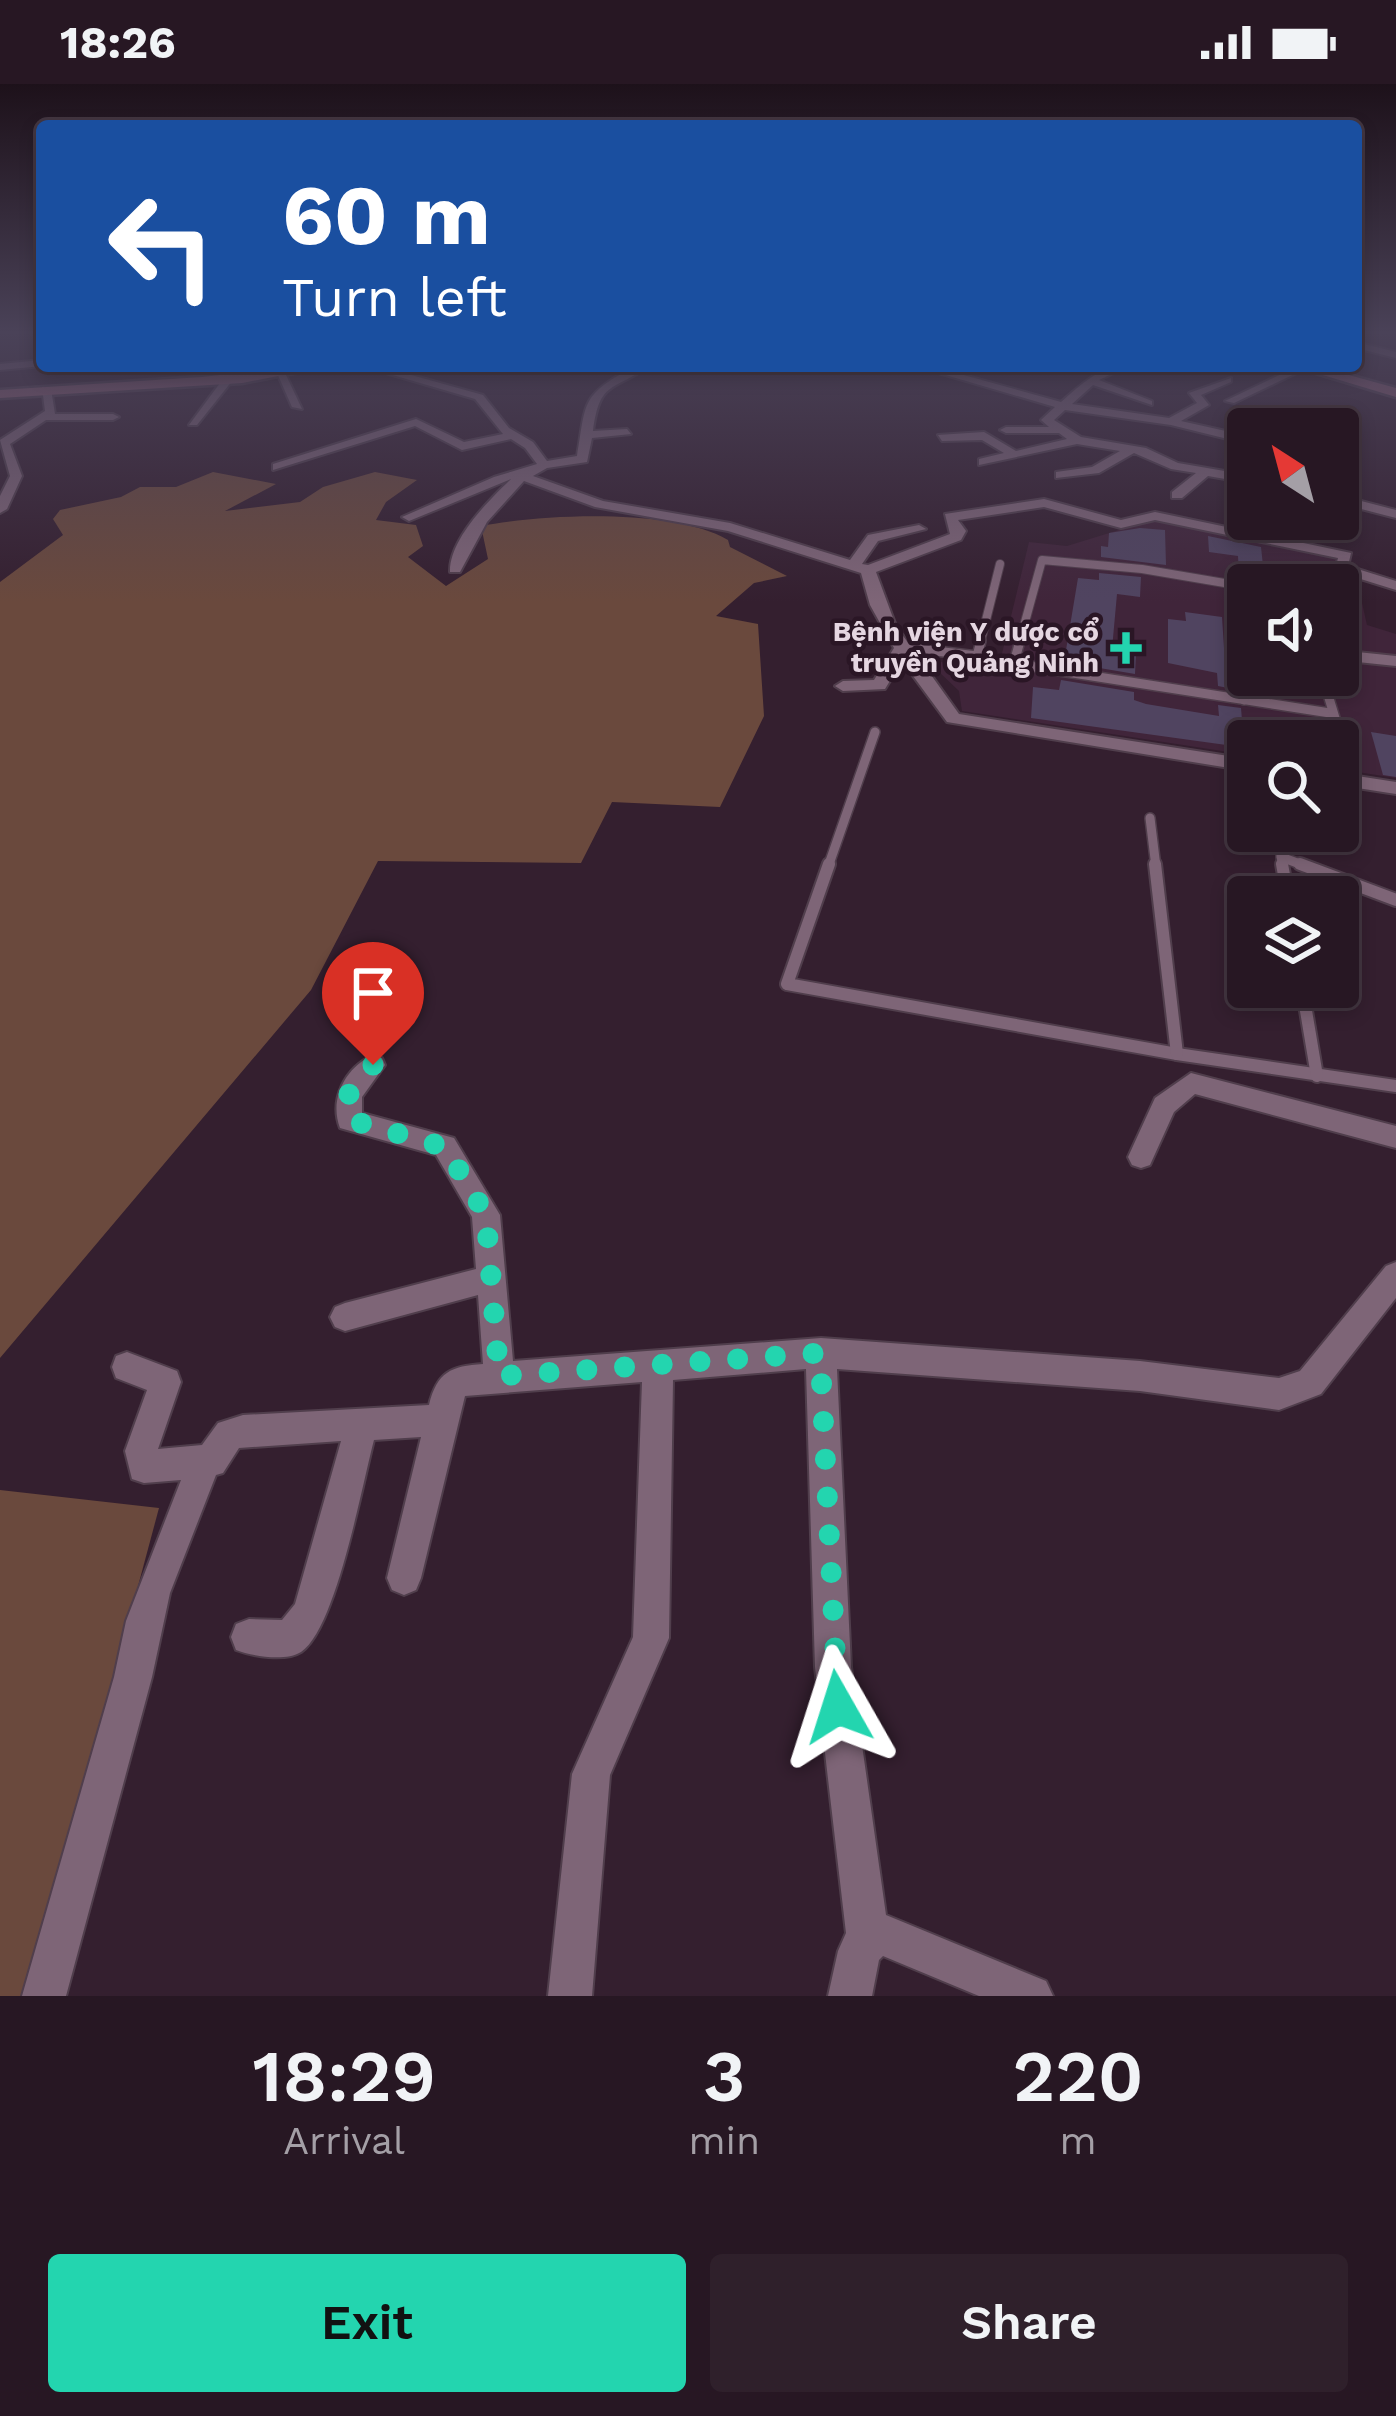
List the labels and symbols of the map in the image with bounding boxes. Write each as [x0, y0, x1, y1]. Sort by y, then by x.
north arrow [1227, 408, 1359, 540]
place label: Bệnh viện Y dược cổ truyền Quảng Ninh [833, 616, 1099, 679]
marker: Bệnh viện Y dược cổ truyền Quảng Ninh [1110, 632, 1142, 664]
pin [322, 942, 424, 1065]
position arrow [775, 1644, 901, 1770]

